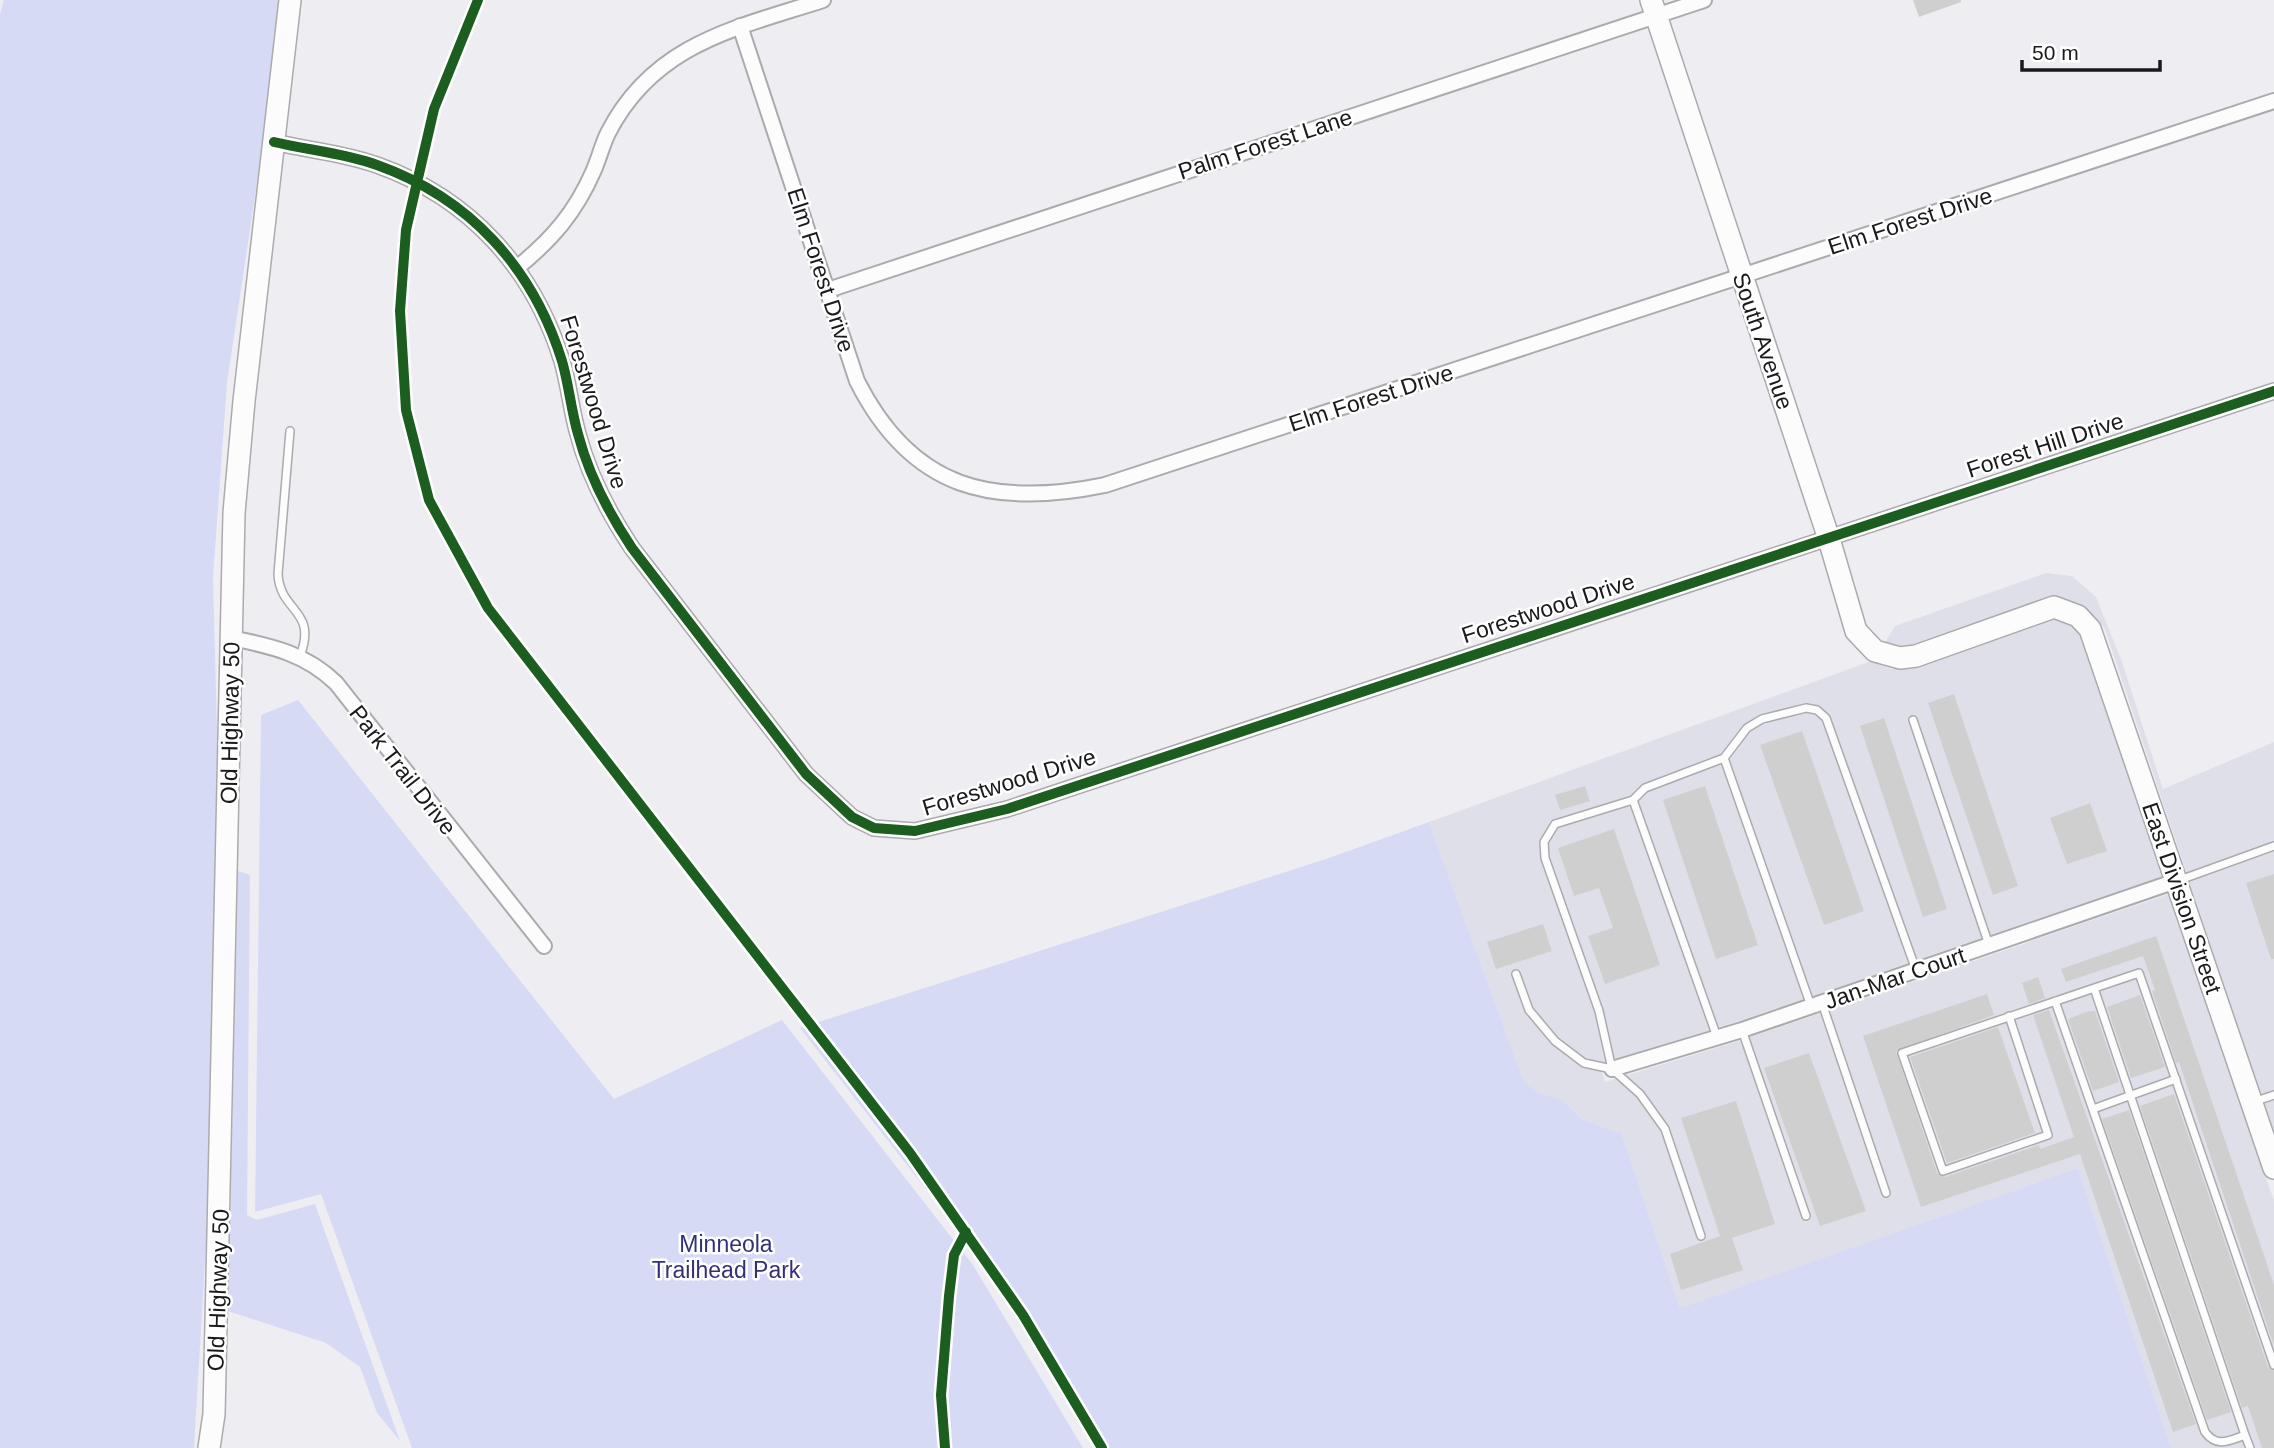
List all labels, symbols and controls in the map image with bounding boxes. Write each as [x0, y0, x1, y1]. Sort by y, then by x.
scale bar [2022, 28, 2160, 72]
text: 50 m [2032, 41, 2079, 64]
street label: Palm Forest Lane [1175, 104, 1355, 184]
street label: Elm Forest Drive [1825, 182, 1995, 260]
street label: Elm Forest Drive [782, 185, 860, 355]
street label: South Avenue [1727, 269, 1799, 413]
street label: Forestwood Drive [555, 312, 633, 492]
street label: Elm Forest Drive [1286, 359, 1456, 437]
street label: Forest Hill Drive [1963, 407, 2127, 483]
street label: Forestwood Drive [1458, 568, 1638, 648]
street label: Old Highway 50 [216, 642, 244, 804]
street label: Park Trail Drive [344, 700, 462, 840]
street label: Forestwood Drive [919, 743, 1099, 821]
street label: East Division Street [2137, 799, 2227, 998]
street label: Jan-Mar Court [1821, 942, 1969, 1014]
street label: Old Highway 50 [202, 1208, 234, 1372]
park label: Minneola Trailhead Park [652, 1231, 801, 1283]

